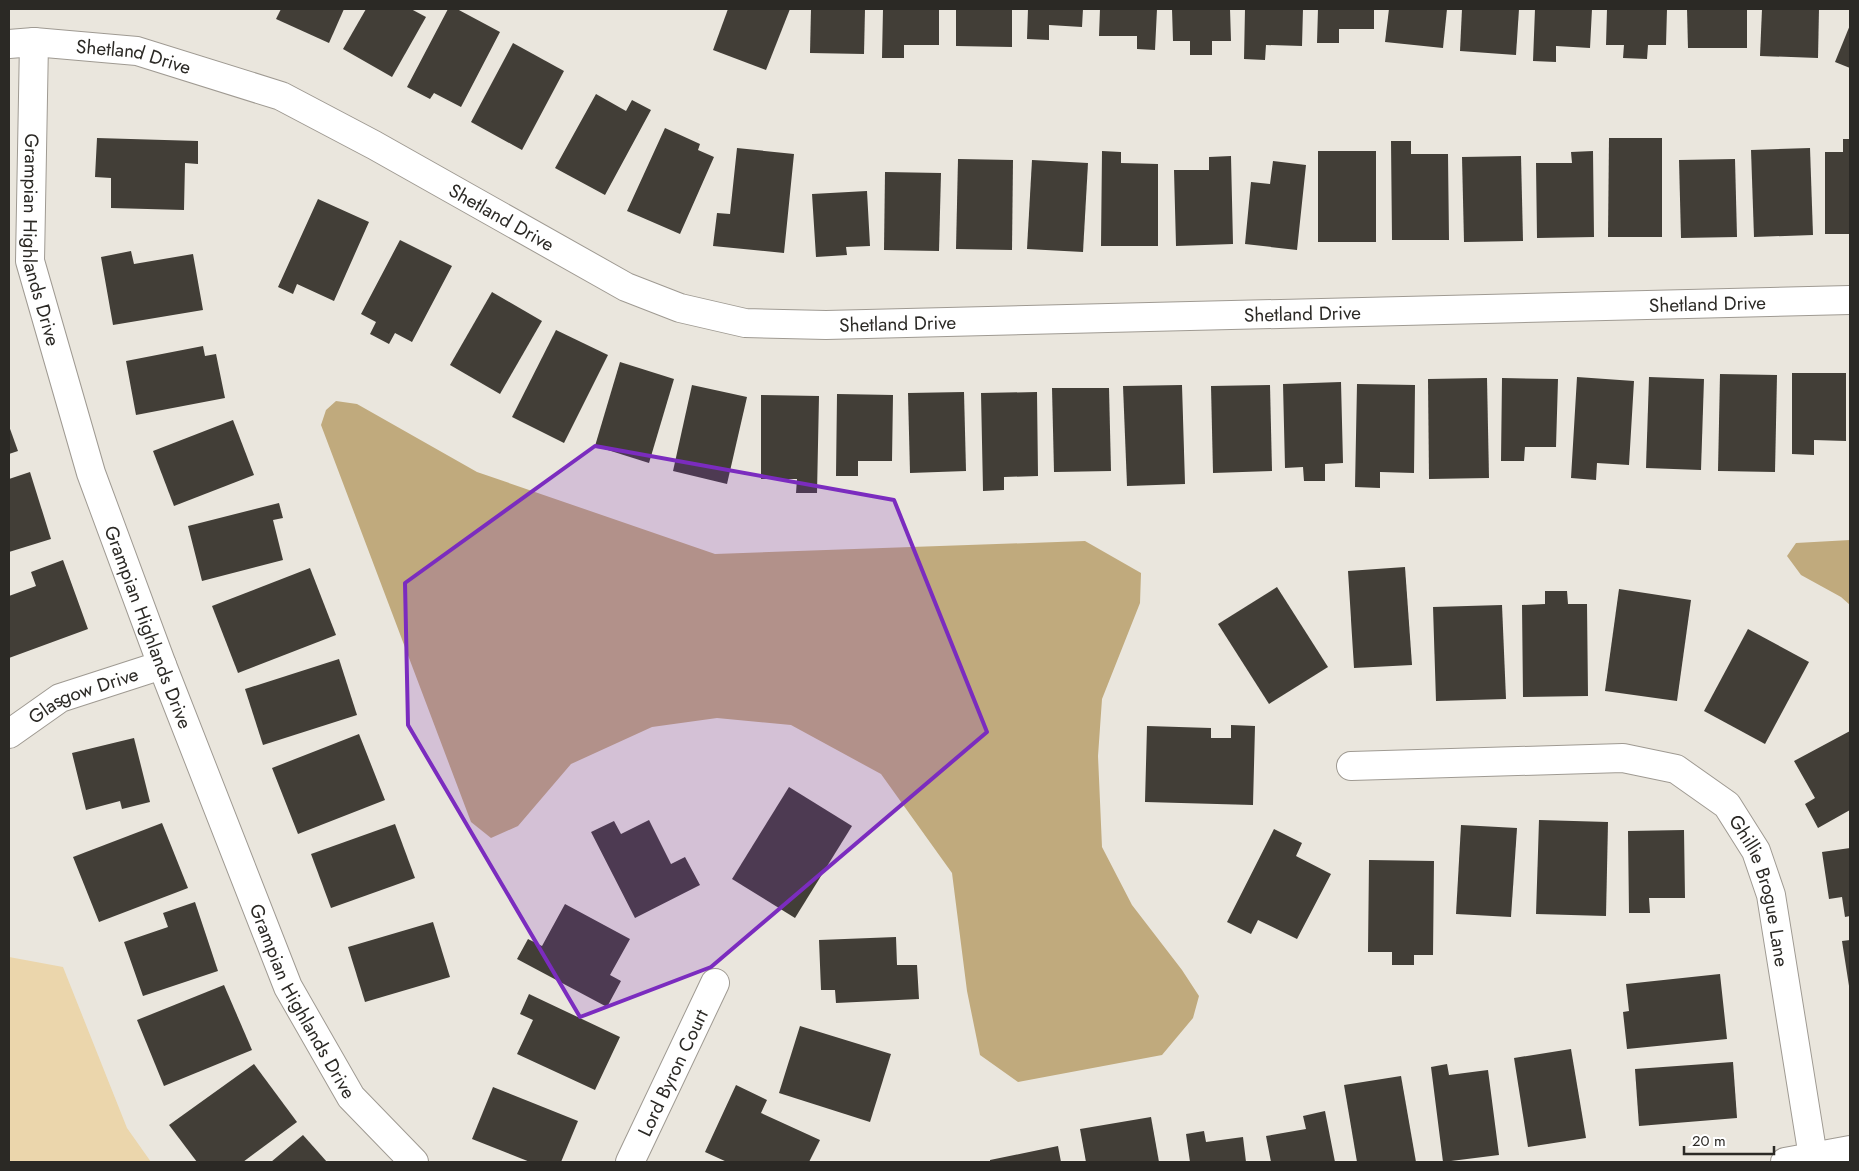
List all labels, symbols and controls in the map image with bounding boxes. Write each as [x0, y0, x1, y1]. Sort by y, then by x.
street label: Shetland Drive [75, 33, 195, 81]
street label: Grampian Highlands Drive [16, 133, 67, 349]
street label: Shetland Drive [444, 177, 559, 258]
street label: Shetland Drive [1649, 289, 1766, 319]
street label: Shetland Drive [1244, 299, 1362, 329]
street label: Shetland Drive [839, 309, 957, 339]
street label: Grampian Highlands Drive [98, 522, 199, 733]
street label: Glasgow Drive [23, 660, 142, 730]
street label: Ghillie Brogue Lane [1722, 809, 1795, 969]
street label: Grampian Highlands Drive [243, 900, 362, 1104]
street label: Lord Byron Court [631, 1004, 715, 1141]
scale bar [1684, 1124, 1774, 1156]
text: 20 m [1692, 1130, 1726, 1152]

